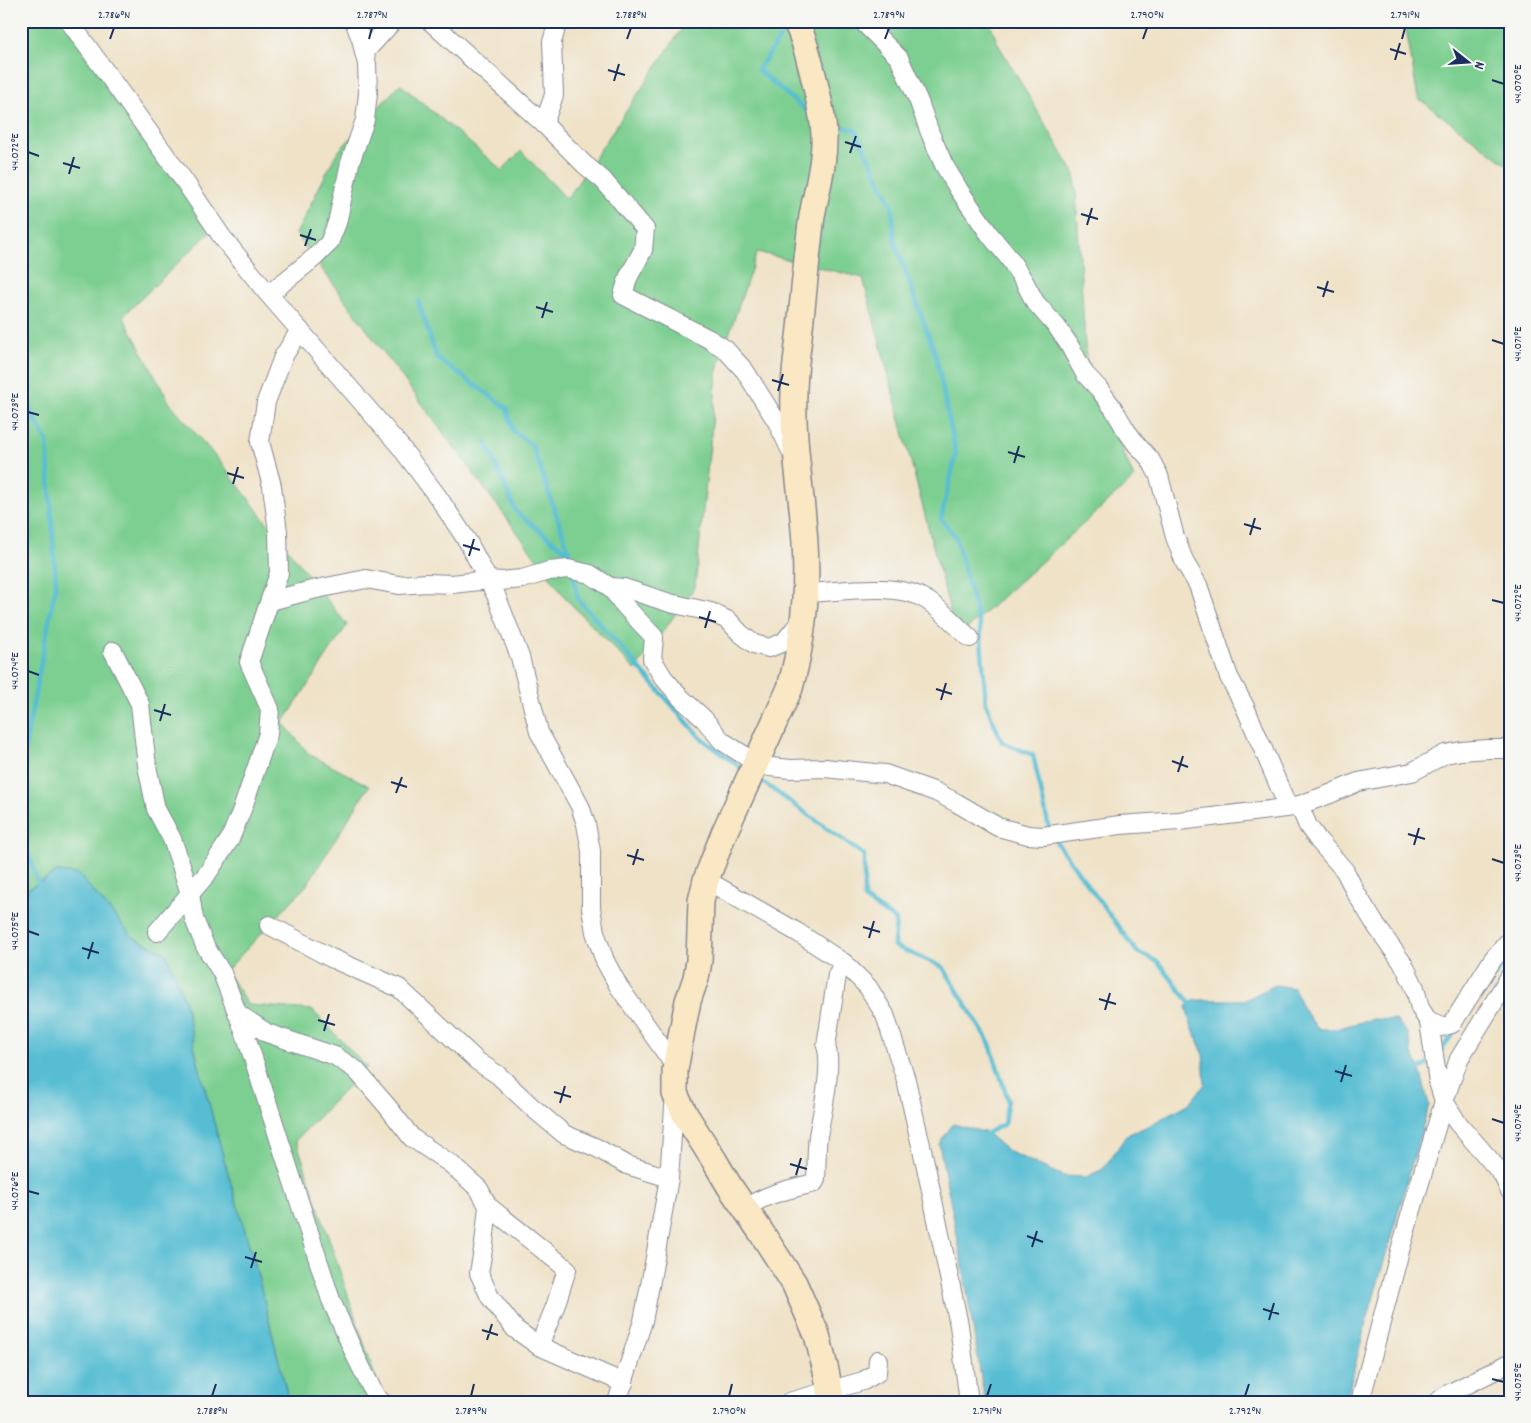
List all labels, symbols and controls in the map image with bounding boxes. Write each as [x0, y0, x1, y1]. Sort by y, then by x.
text: 2.786°N [98, 7, 130, 24]
text: 2.787°N [356, 7, 388, 24]
text: 2.788°N [615, 7, 647, 24]
text: 2.789°N [873, 7, 905, 24]
text: 2.790°N [1130, 7, 1164, 24]
text: 2.791°N [1390, 7, 1420, 24]
north arrow [1444, 38, 1494, 88]
text: N [1468, 59, 1489, 72]
text: 44.070°E [1510, 64, 1527, 103]
text: 44.072°E [7, 133, 24, 171]
text: 44.071°E [1510, 326, 1527, 362]
text: 44.073°E [7, 393, 24, 431]
text: 44.072°E [1510, 584, 1527, 622]
text: 44.074°E [7, 652, 24, 690]
text: 44.073°E [1510, 844, 1527, 882]
text: 44.075°E [7, 911, 24, 950]
text: 44.074°E [1510, 1104, 1527, 1142]
text: 44.076°E [7, 1171, 24, 1210]
text: 44.075°E [1510, 1362, 1527, 1401]
text: 2.788°N [196, 1403, 228, 1420]
text: 2.789°N [455, 1403, 487, 1420]
text: 2.790°N [712, 1403, 746, 1420]
text: 2.791°N [972, 1403, 1002, 1420]
text: 2.792°N [1229, 1403, 1261, 1420]

